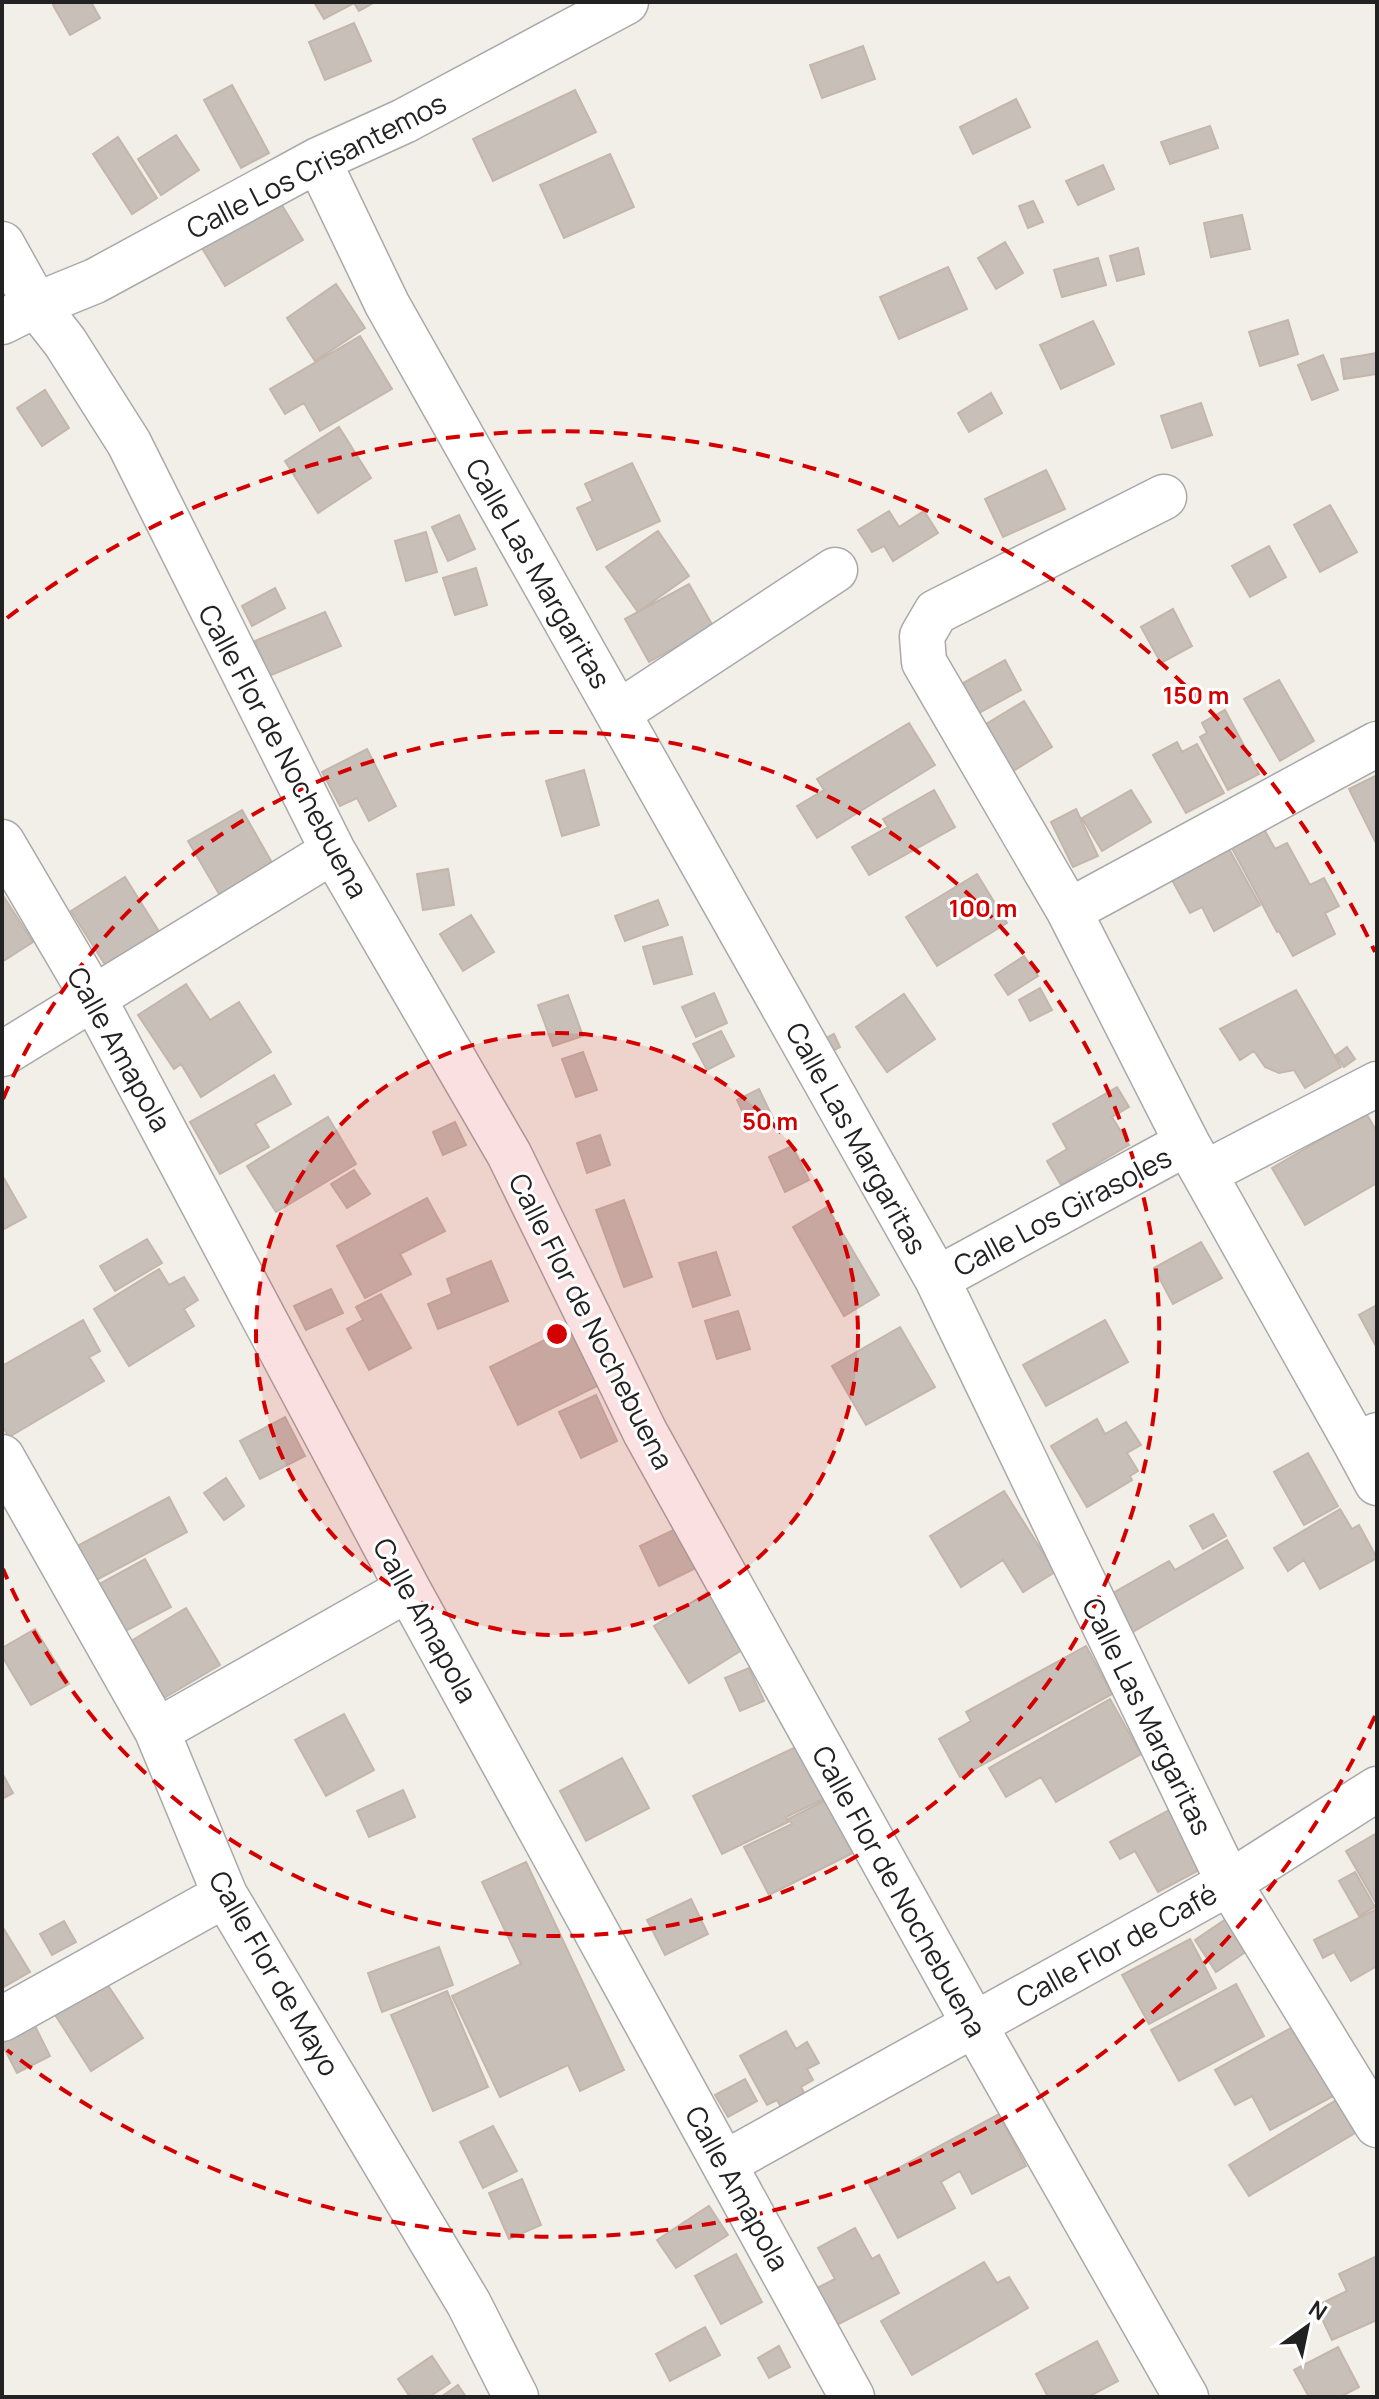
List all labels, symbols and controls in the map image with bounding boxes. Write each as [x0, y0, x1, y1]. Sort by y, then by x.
street label: Calle Los Crisantemos [180, 83, 452, 247]
street label: Calle Las Margaritas [458, 451, 620, 695]
street label: Calle Flor de Nochebuena [190, 597, 378, 905]
text: 150 m [1163, 678, 1229, 711]
text: 100 m [949, 891, 1017, 924]
street label: Calle Amapola [59, 960, 181, 1138]
street label: Calle Las Margaritas [777, 1015, 937, 1261]
text: 50 m [742, 1104, 798, 1137]
street label: Calle Los Girasoles [946, 1137, 1178, 1285]
street label: Calle Flor de Nochebuena [501, 1166, 683, 1476]
centre of rings [543, 1320, 571, 1348]
street label: Calle Amapola [365, 1531, 487, 1709]
street label: Calle Las Margaritas [1074, 1591, 1222, 1841]
street label: Calle Flor de Nochebuena [804, 1739, 996, 2043]
street label: Calle Flor de Mayo [201, 1863, 349, 2083]
street label: Calle Flor de Café [1009, 1874, 1223, 2016]
street label: Calle Amapola [677, 2099, 799, 2277]
north arrow [1267, 2287, 1347, 2367]
text: N [1303, 2293, 1333, 2327]

